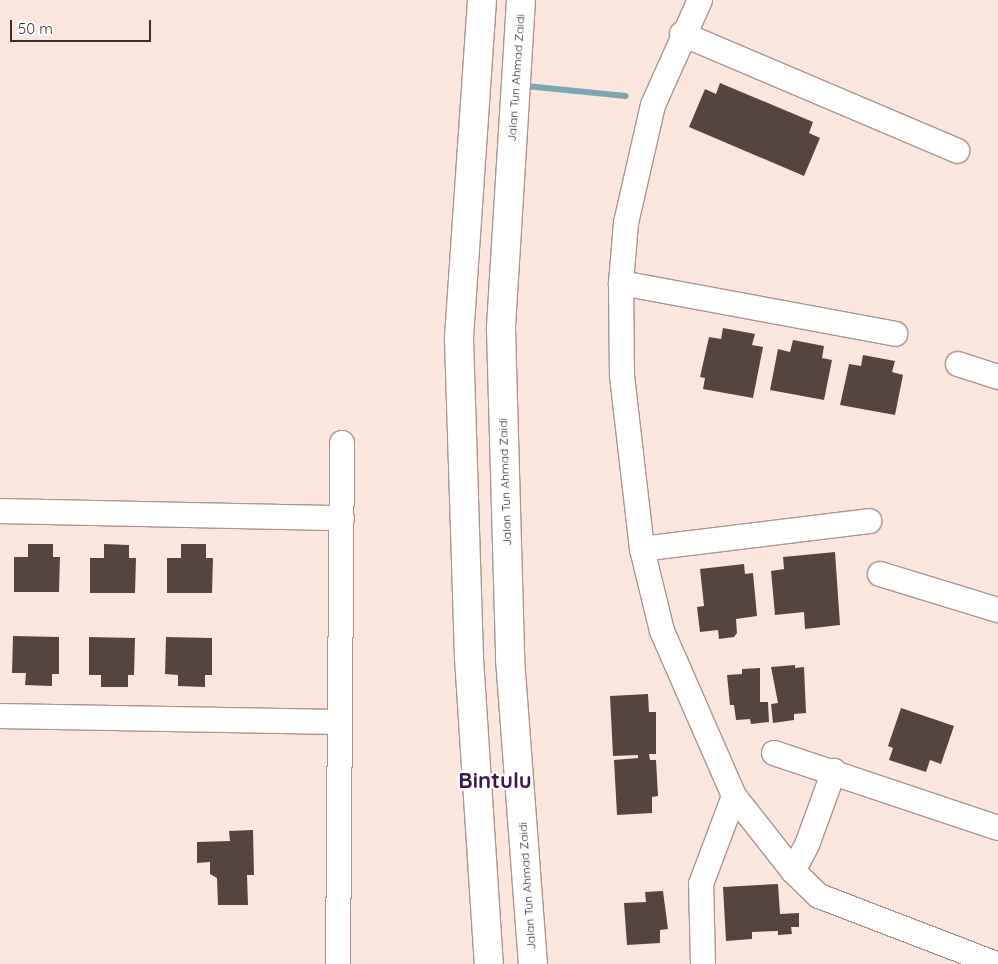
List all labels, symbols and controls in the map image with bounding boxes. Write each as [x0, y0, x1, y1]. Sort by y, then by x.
scale bar [12, 10, 154, 42]
street label: Jalan Tun Ahmad Zaidi [504, 14, 528, 142]
text: 50 m [18, 19, 53, 38]
street label: Jalan Tun Ahmad Zaidi [496, 418, 514, 546]
district label: Bintulu [458, 768, 532, 794]
street label: Jalan Tun Ahmad Zaidi [515, 822, 539, 950]

